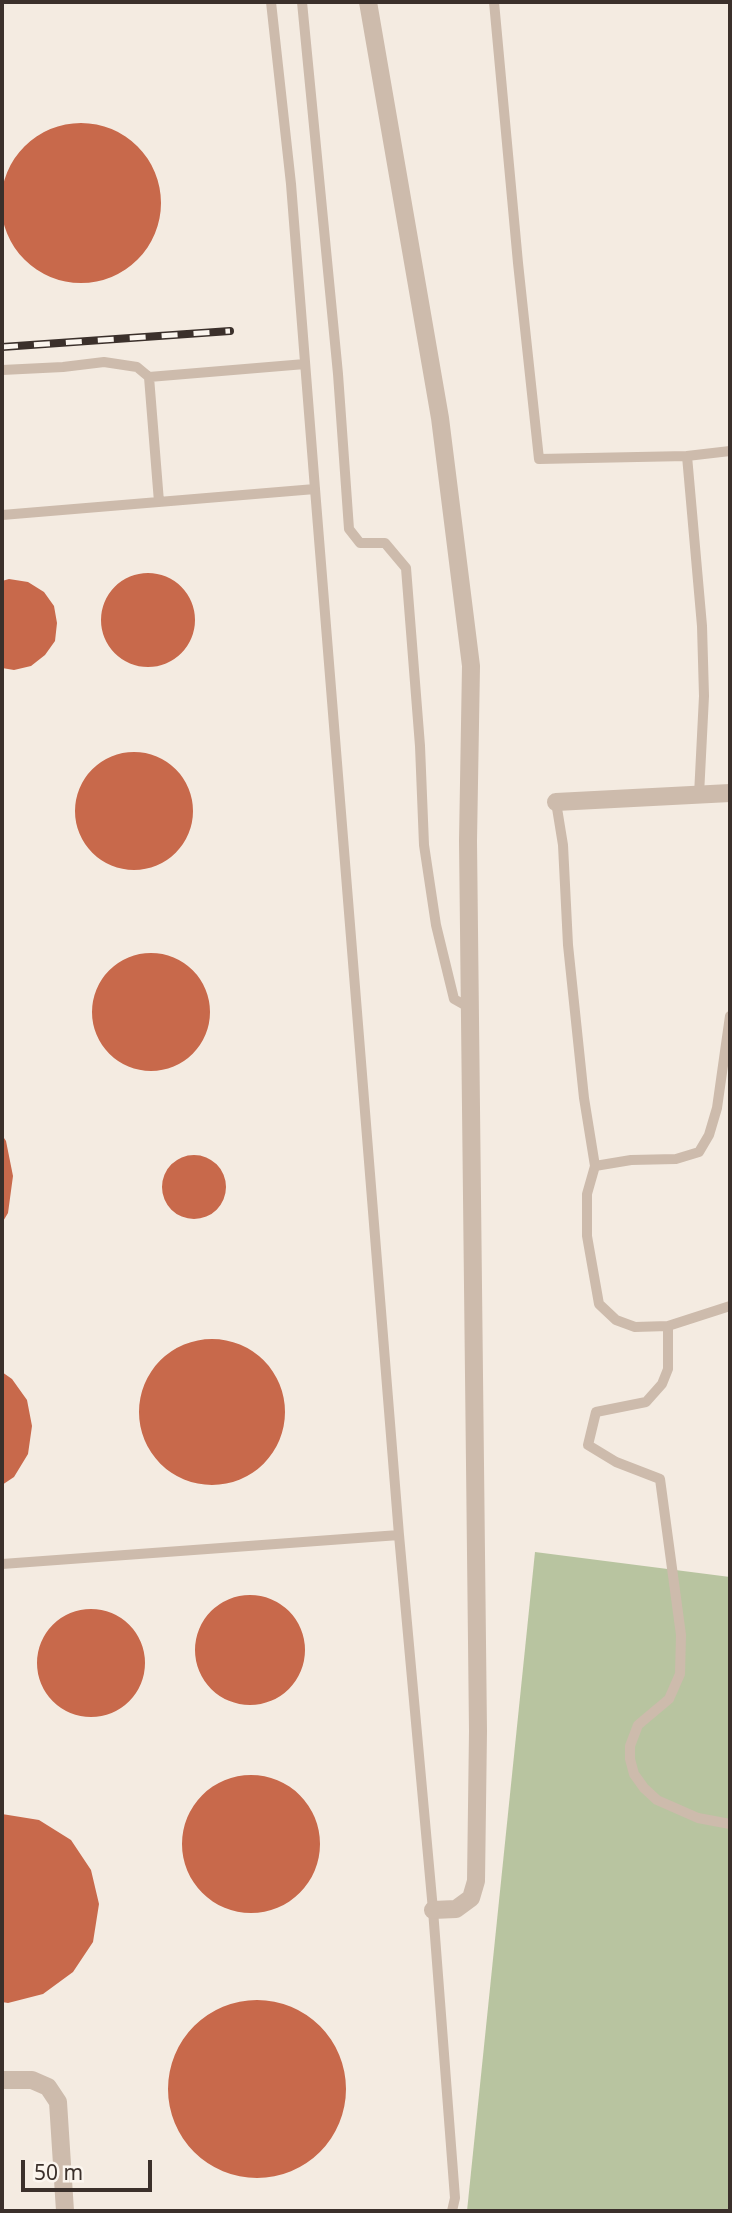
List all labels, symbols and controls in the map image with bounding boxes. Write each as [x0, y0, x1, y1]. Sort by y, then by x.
scale bar [24, 2146, 156, 2190]
text: 50 m [34, 2158, 83, 2186]

